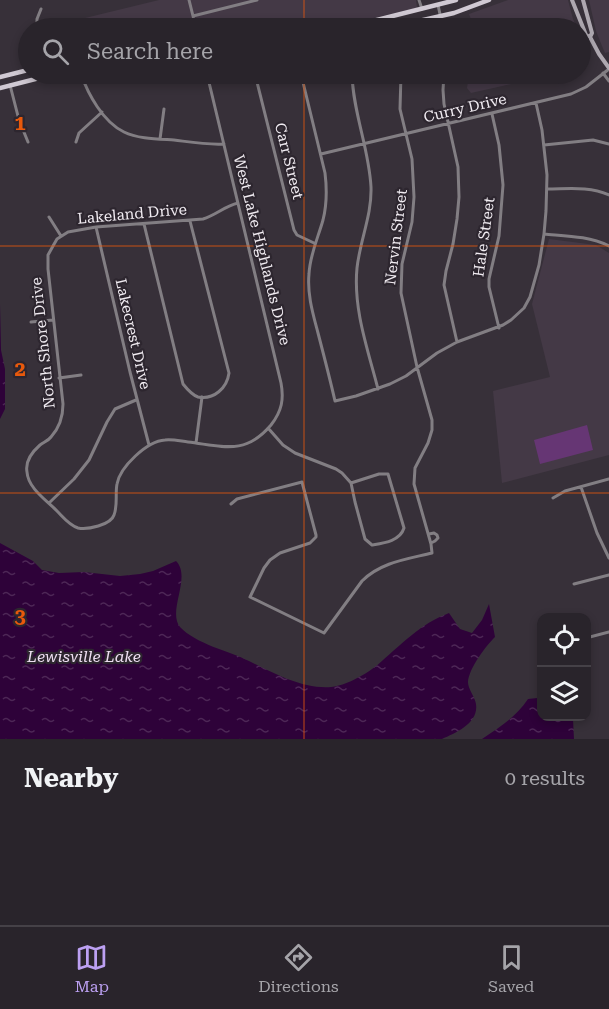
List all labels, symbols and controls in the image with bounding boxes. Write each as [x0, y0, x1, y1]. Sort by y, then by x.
search box [18, 18, 591, 84]
icon: search [39, 35, 72, 68]
text: Search here [87, 39, 213, 64]
street label: Curry Drive [422, 90, 508, 126]
text: 1 [14, 111, 26, 135]
street label: Carr Street [271, 121, 307, 201]
street label: West Lake Highlands Drive [230, 153, 294, 347]
street label: Nervin Street [381, 188, 411, 286]
street label: Hale Street [470, 196, 499, 278]
street label: Lakeland Drive [77, 200, 187, 228]
street label: North Shore Drive [27, 276, 59, 410]
street label: Lakecrest Drive [111, 277, 155, 391]
text: 2 [14, 357, 26, 381]
text: 3 [14, 604, 26, 628]
map controls [537, 613, 591, 721]
button: locate [537, 613, 591, 667]
water label: Lewisville Lake [26, 647, 141, 666]
button: layers [537, 667, 591, 721]
text: Nearby [24, 763, 118, 793]
text: 0 results [505, 766, 585, 790]
tab: Map [75, 941, 109, 996]
tab: Directions [258, 941, 339, 996]
tab: Saved [488, 941, 534, 996]

